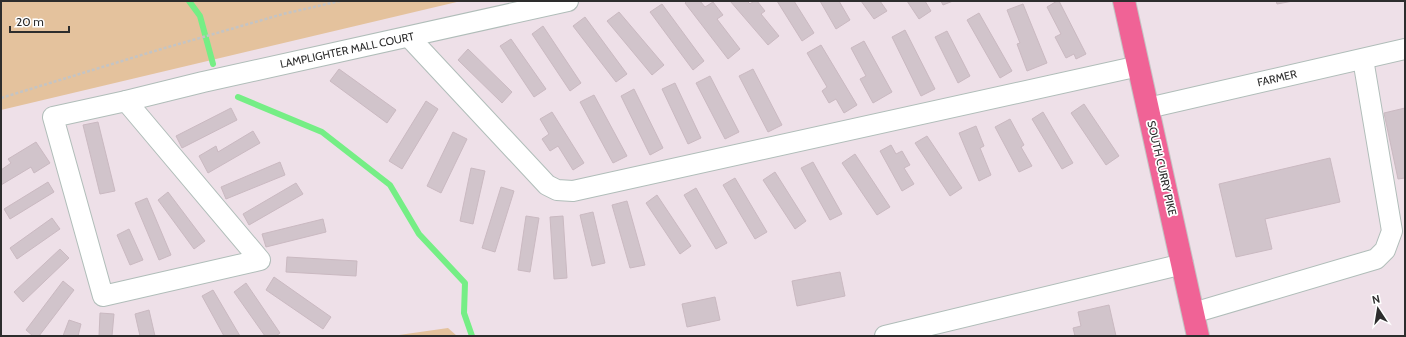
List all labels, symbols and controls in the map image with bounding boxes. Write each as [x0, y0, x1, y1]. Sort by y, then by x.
scale bar [10, 8, 69, 34]
text: 20 m [16, 14, 44, 29]
street label: LAMPLIGHTER MALL COURT [279, 29, 415, 71]
street label: FARMER [1256, 67, 1299, 89]
street label: SOUTH CURRY PIKE [1144, 119, 1180, 217]
north arrow [1358, 289, 1398, 329]
text: N [1371, 292, 1381, 307]

